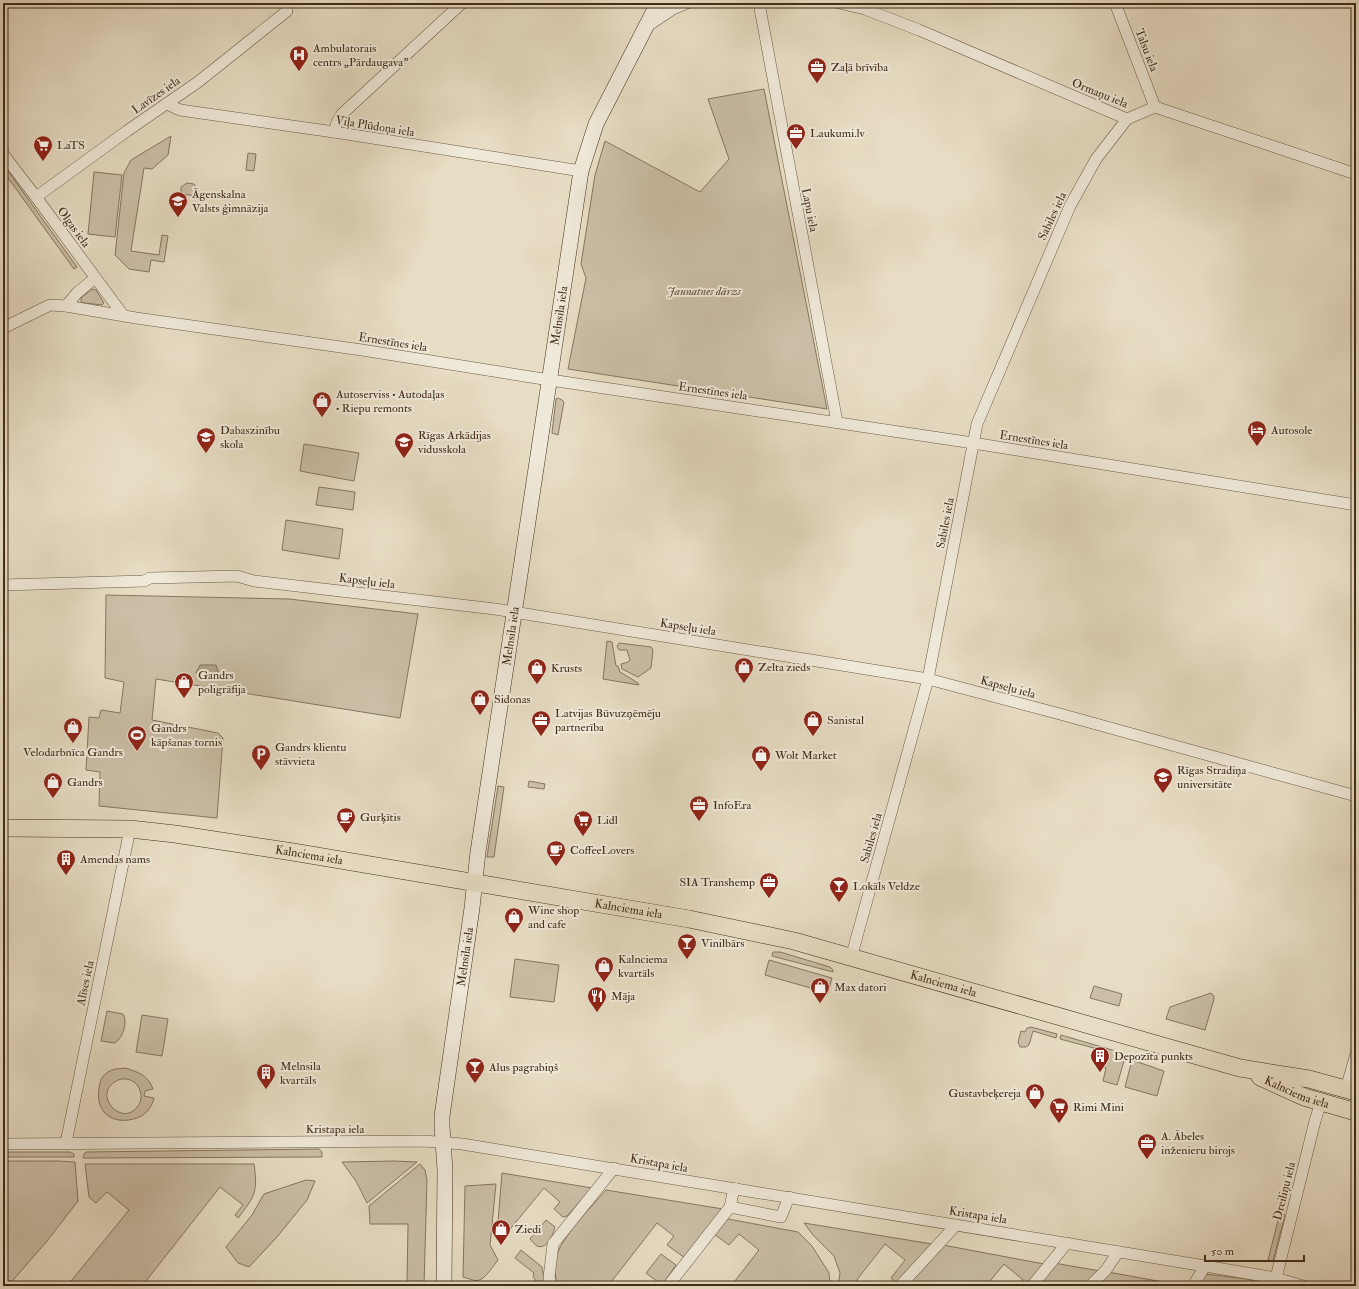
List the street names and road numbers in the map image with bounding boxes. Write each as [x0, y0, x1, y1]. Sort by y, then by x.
street label: Talsu iela [1132, 27, 1162, 75]
street label: Lavīzes iela [129, 73, 184, 117]
street label: Ormaņu iela [1069, 75, 1131, 112]
street label: Viļa Plūdoņa iela [334, 113, 417, 140]
street label: Lapu iela [798, 187, 821, 234]
street label: Sabiles iela [1035, 189, 1071, 243]
street label: Olgas iela [54, 204, 94, 251]
street label: Melnsila iela [548, 284, 572, 346]
street label: Ernestīnes iela [357, 330, 429, 356]
street label: Ernestīnes iela [677, 379, 749, 404]
street label: Ernestīnes iela [998, 428, 1070, 454]
street label: Sabiles iela [933, 495, 958, 550]
street label: Kapseļu iela [338, 571, 397, 593]
street label: Melnsila iela [499, 604, 523, 667]
street label: Kapseļu iela [659, 616, 718, 639]
street label: Kapseļu iela [979, 673, 1038, 702]
street label: Sabiles iela [857, 810, 886, 865]
street label: Kalnciema iela [274, 842, 345, 869]
street label: Kalnciema iela [593, 896, 665, 923]
street label: Melnsila iela [454, 925, 477, 987]
street label: Alīses iela [73, 958, 98, 1008]
street label: Kalnciema iela [908, 967, 979, 1001]
street label: Kalnciema iela [1262, 1073, 1332, 1112]
street label: Kristapa iela [306, 1122, 365, 1137]
street label: Kristapa iela [629, 1151, 690, 1176]
street label: Dreiliņu iela [1270, 1159, 1299, 1222]
street label: Kristapa iela [948, 1203, 1009, 1228]

